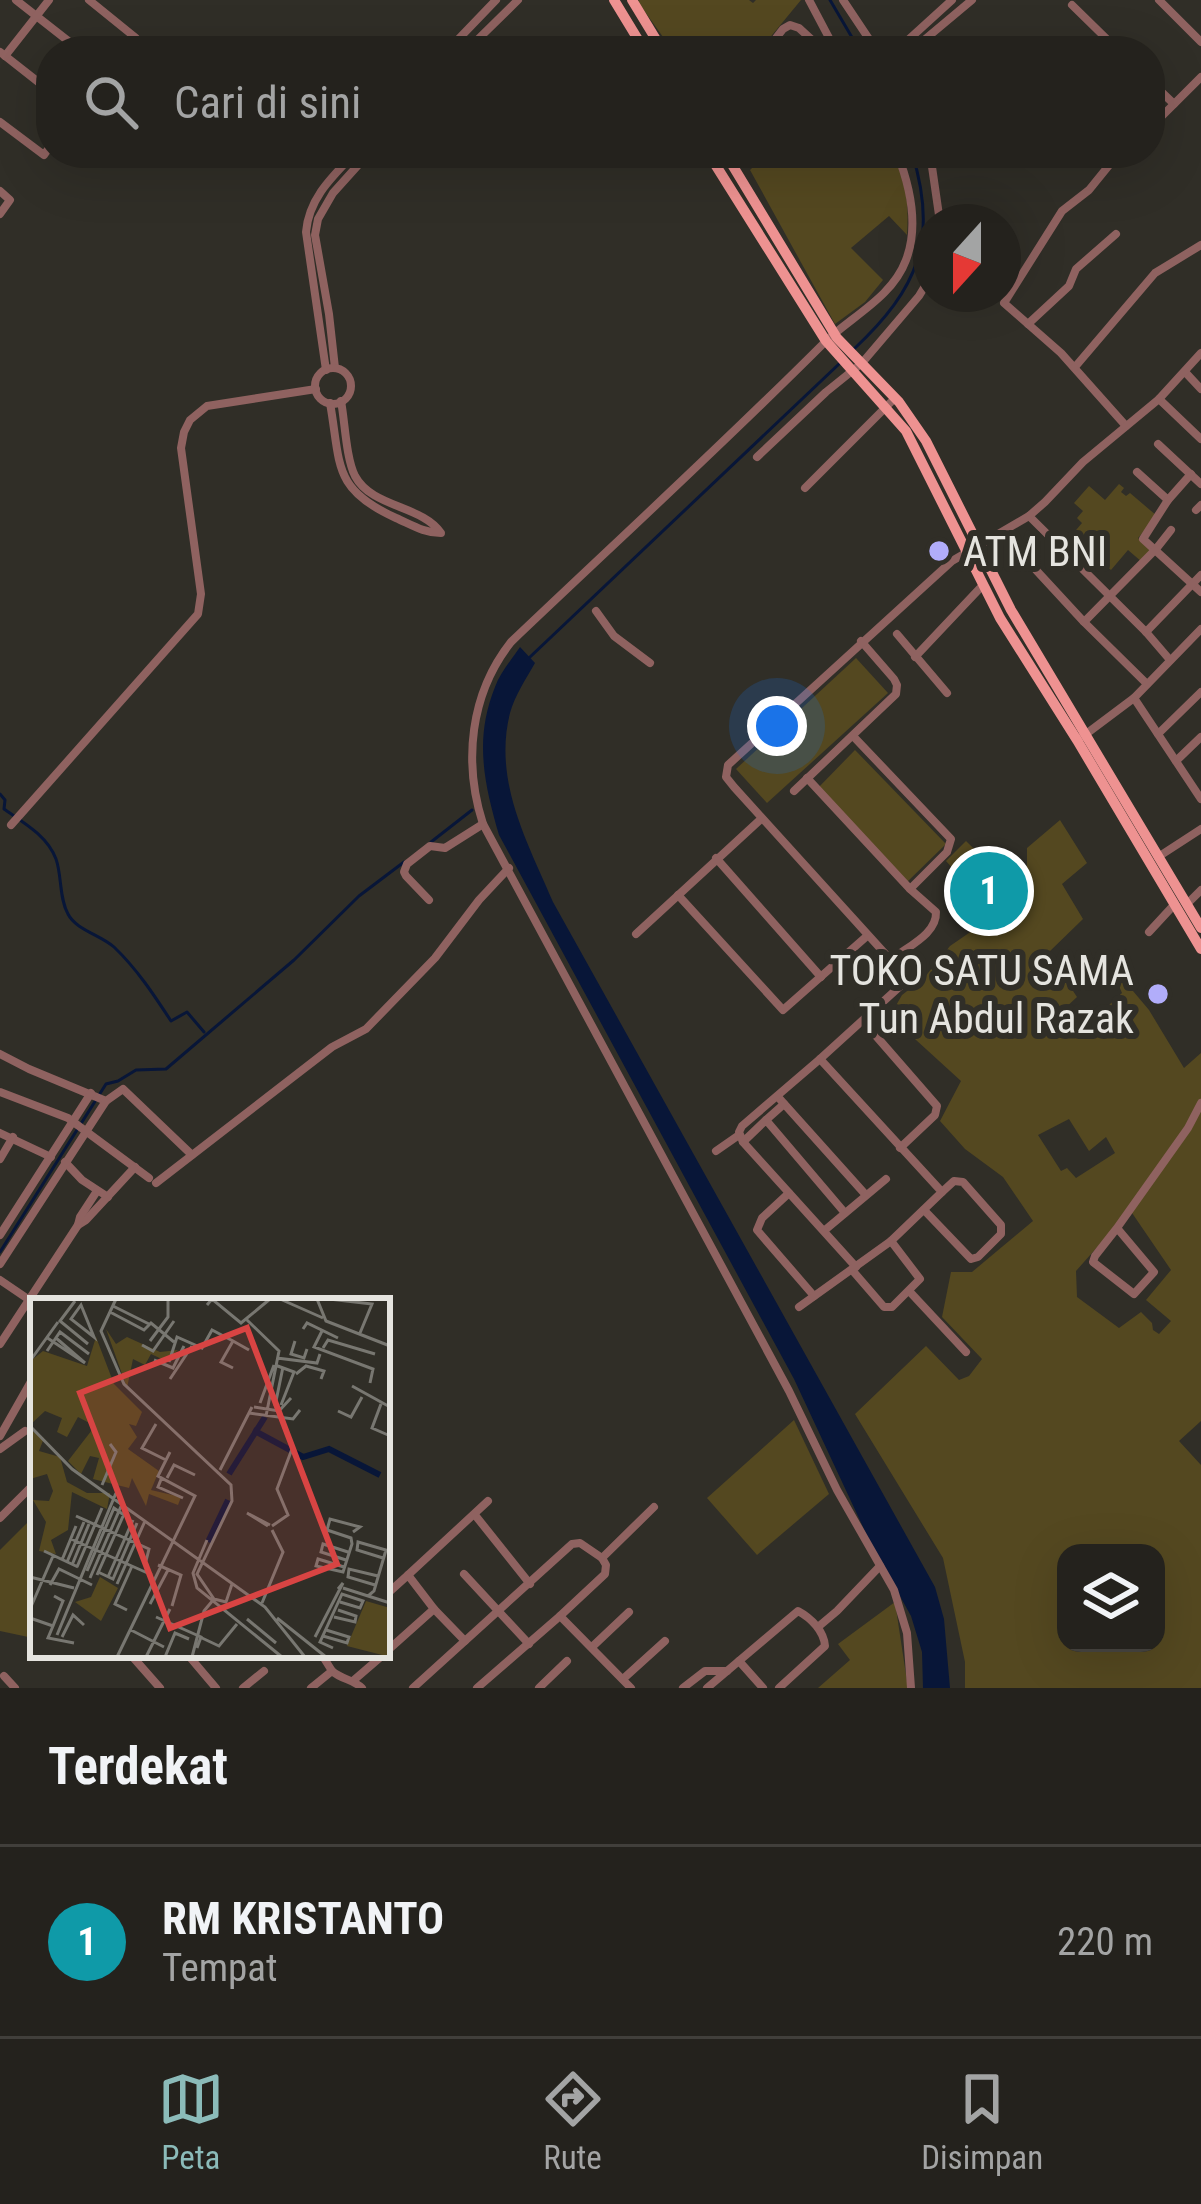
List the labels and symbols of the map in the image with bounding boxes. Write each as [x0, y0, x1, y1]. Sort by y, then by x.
north arrow [913, 204, 1021, 312]
place label: ATM BNI [963, 527, 1107, 576]
marker: ATM BNI [926, 538, 952, 564]
your location [747, 696, 807, 756]
pin: 1 [950, 846, 1028, 936]
place label: TOKO SATU SAMA Tun Abdul Razak [830, 946, 1134, 1043]
marker: TOKO SATU SAMA Tun Abdul Razak [1145, 981, 1171, 1007]
inset map [30, 1298, 390, 1658]

